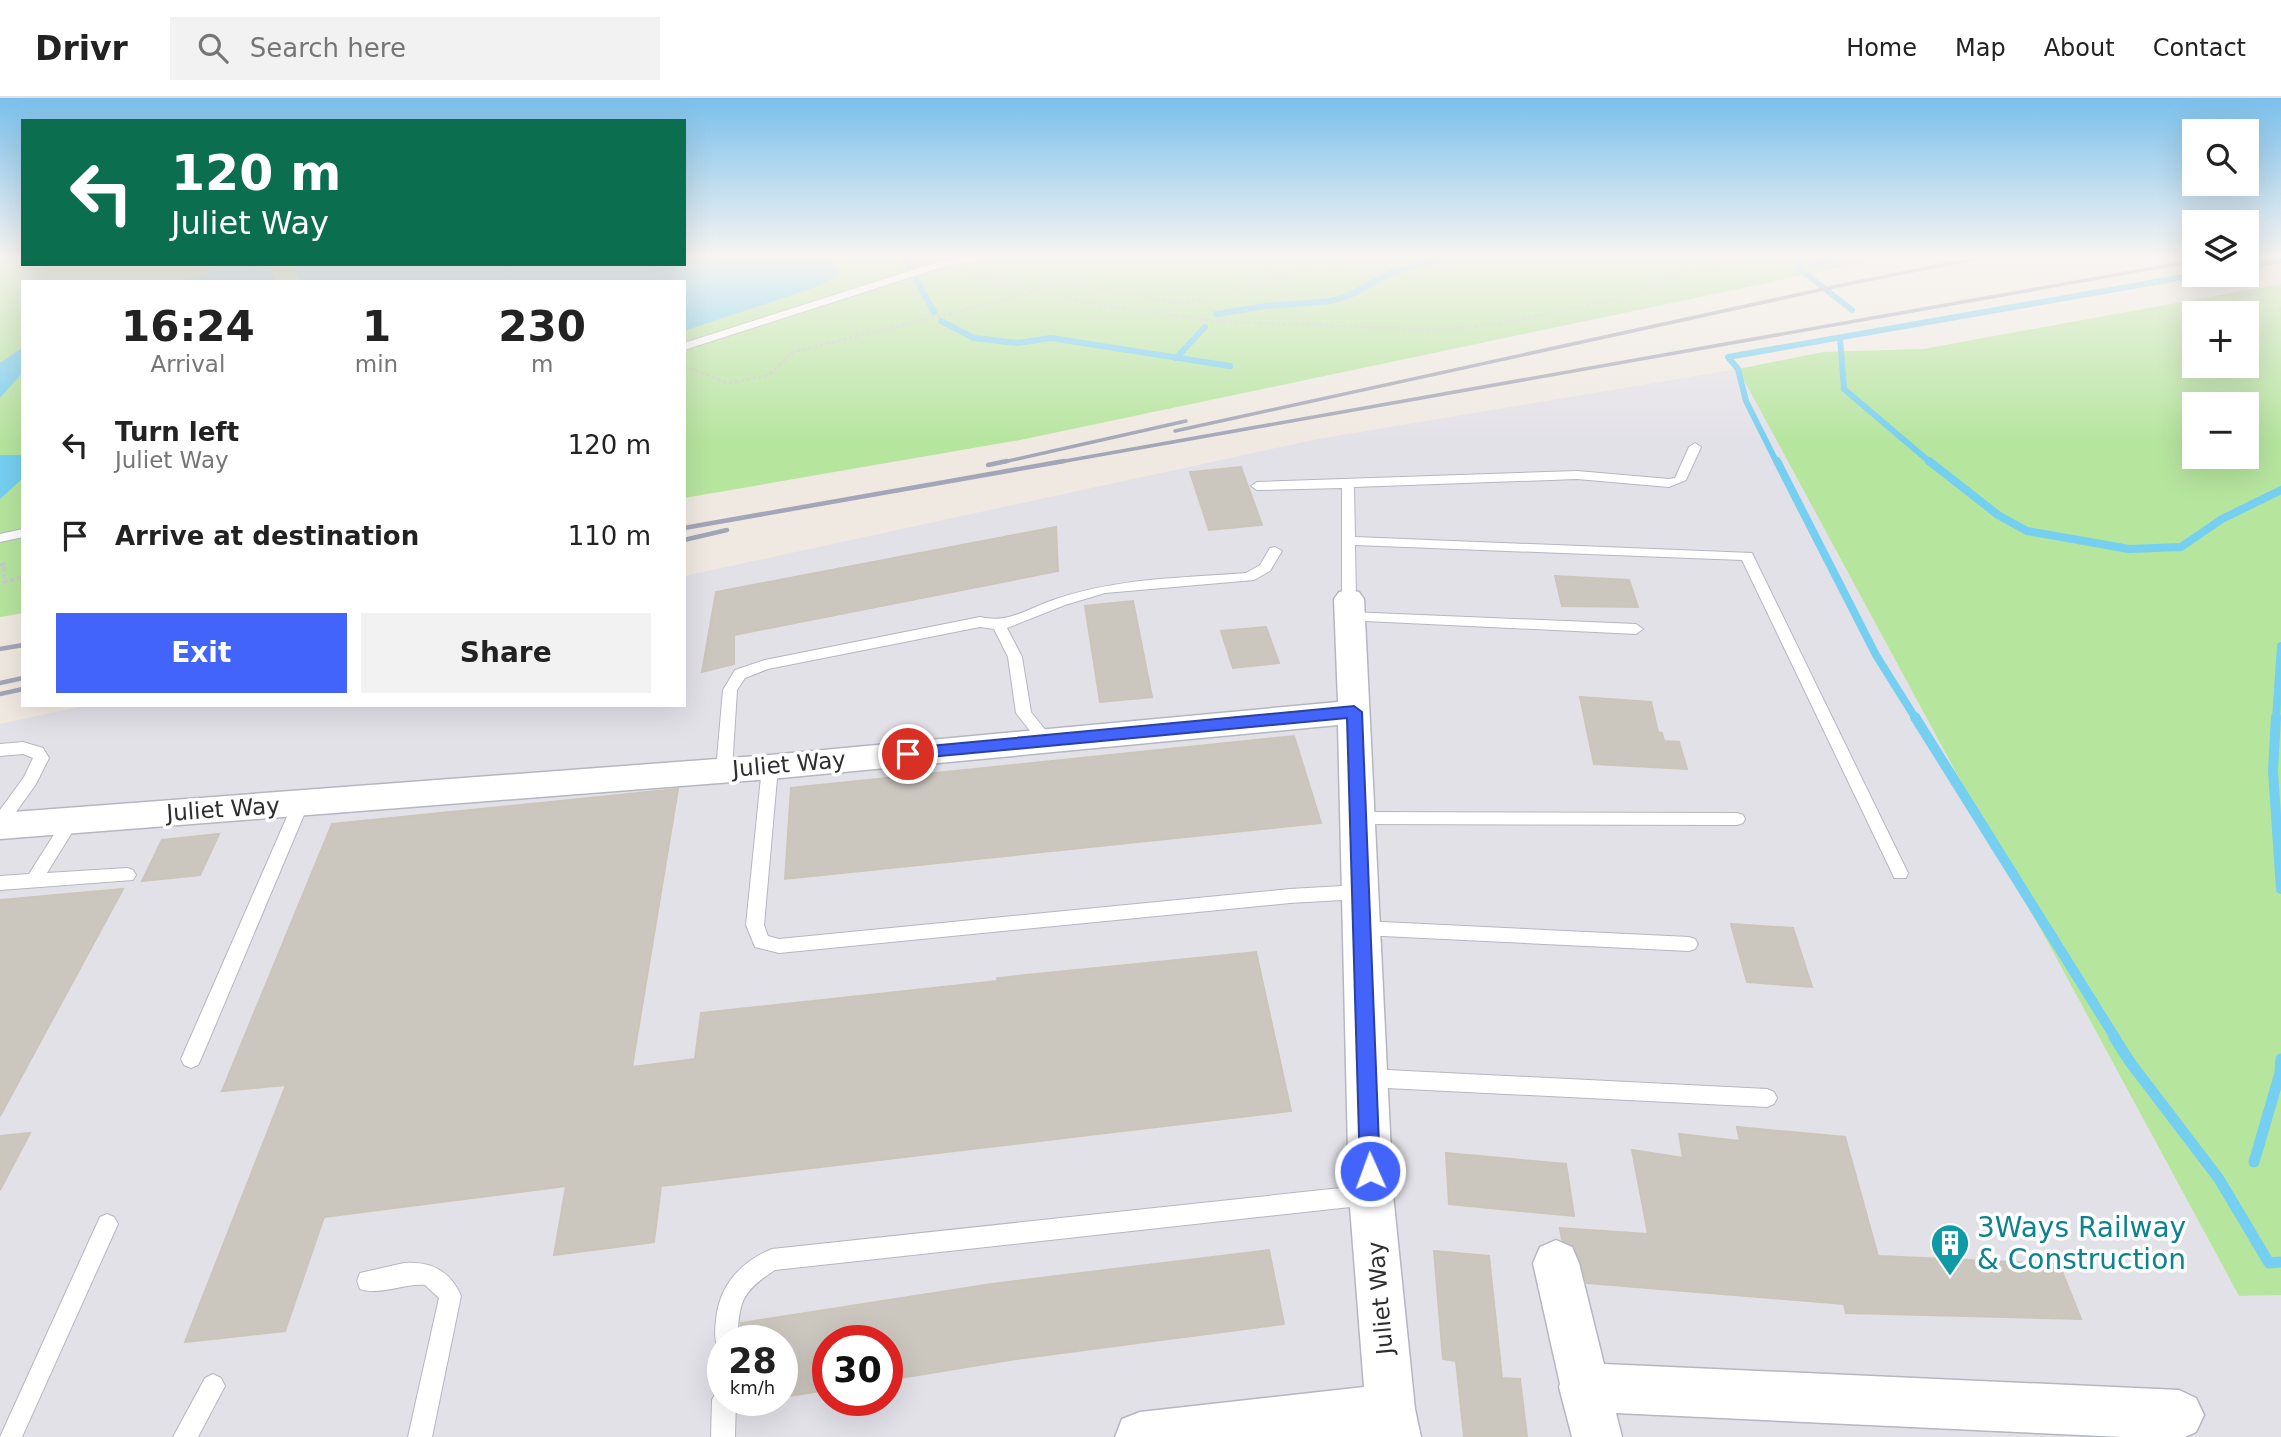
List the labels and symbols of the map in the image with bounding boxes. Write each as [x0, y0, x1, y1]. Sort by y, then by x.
pin [878, 724, 938, 784]
street label: Juliet Way [729, 746, 847, 782]
street label: Juliet Way [163, 792, 281, 826]
position arrow [1333, 1134, 1407, 1208]
place label: 3Ways Railway & Construction [1977, 1211, 2186, 1276]
building icon: 3Ways Railway & Construction [1929, 1222, 1971, 1277]
street label: Juliet Way [1362, 1240, 1398, 1358]
speed limit sign: 30 [812, 1325, 903, 1416]

